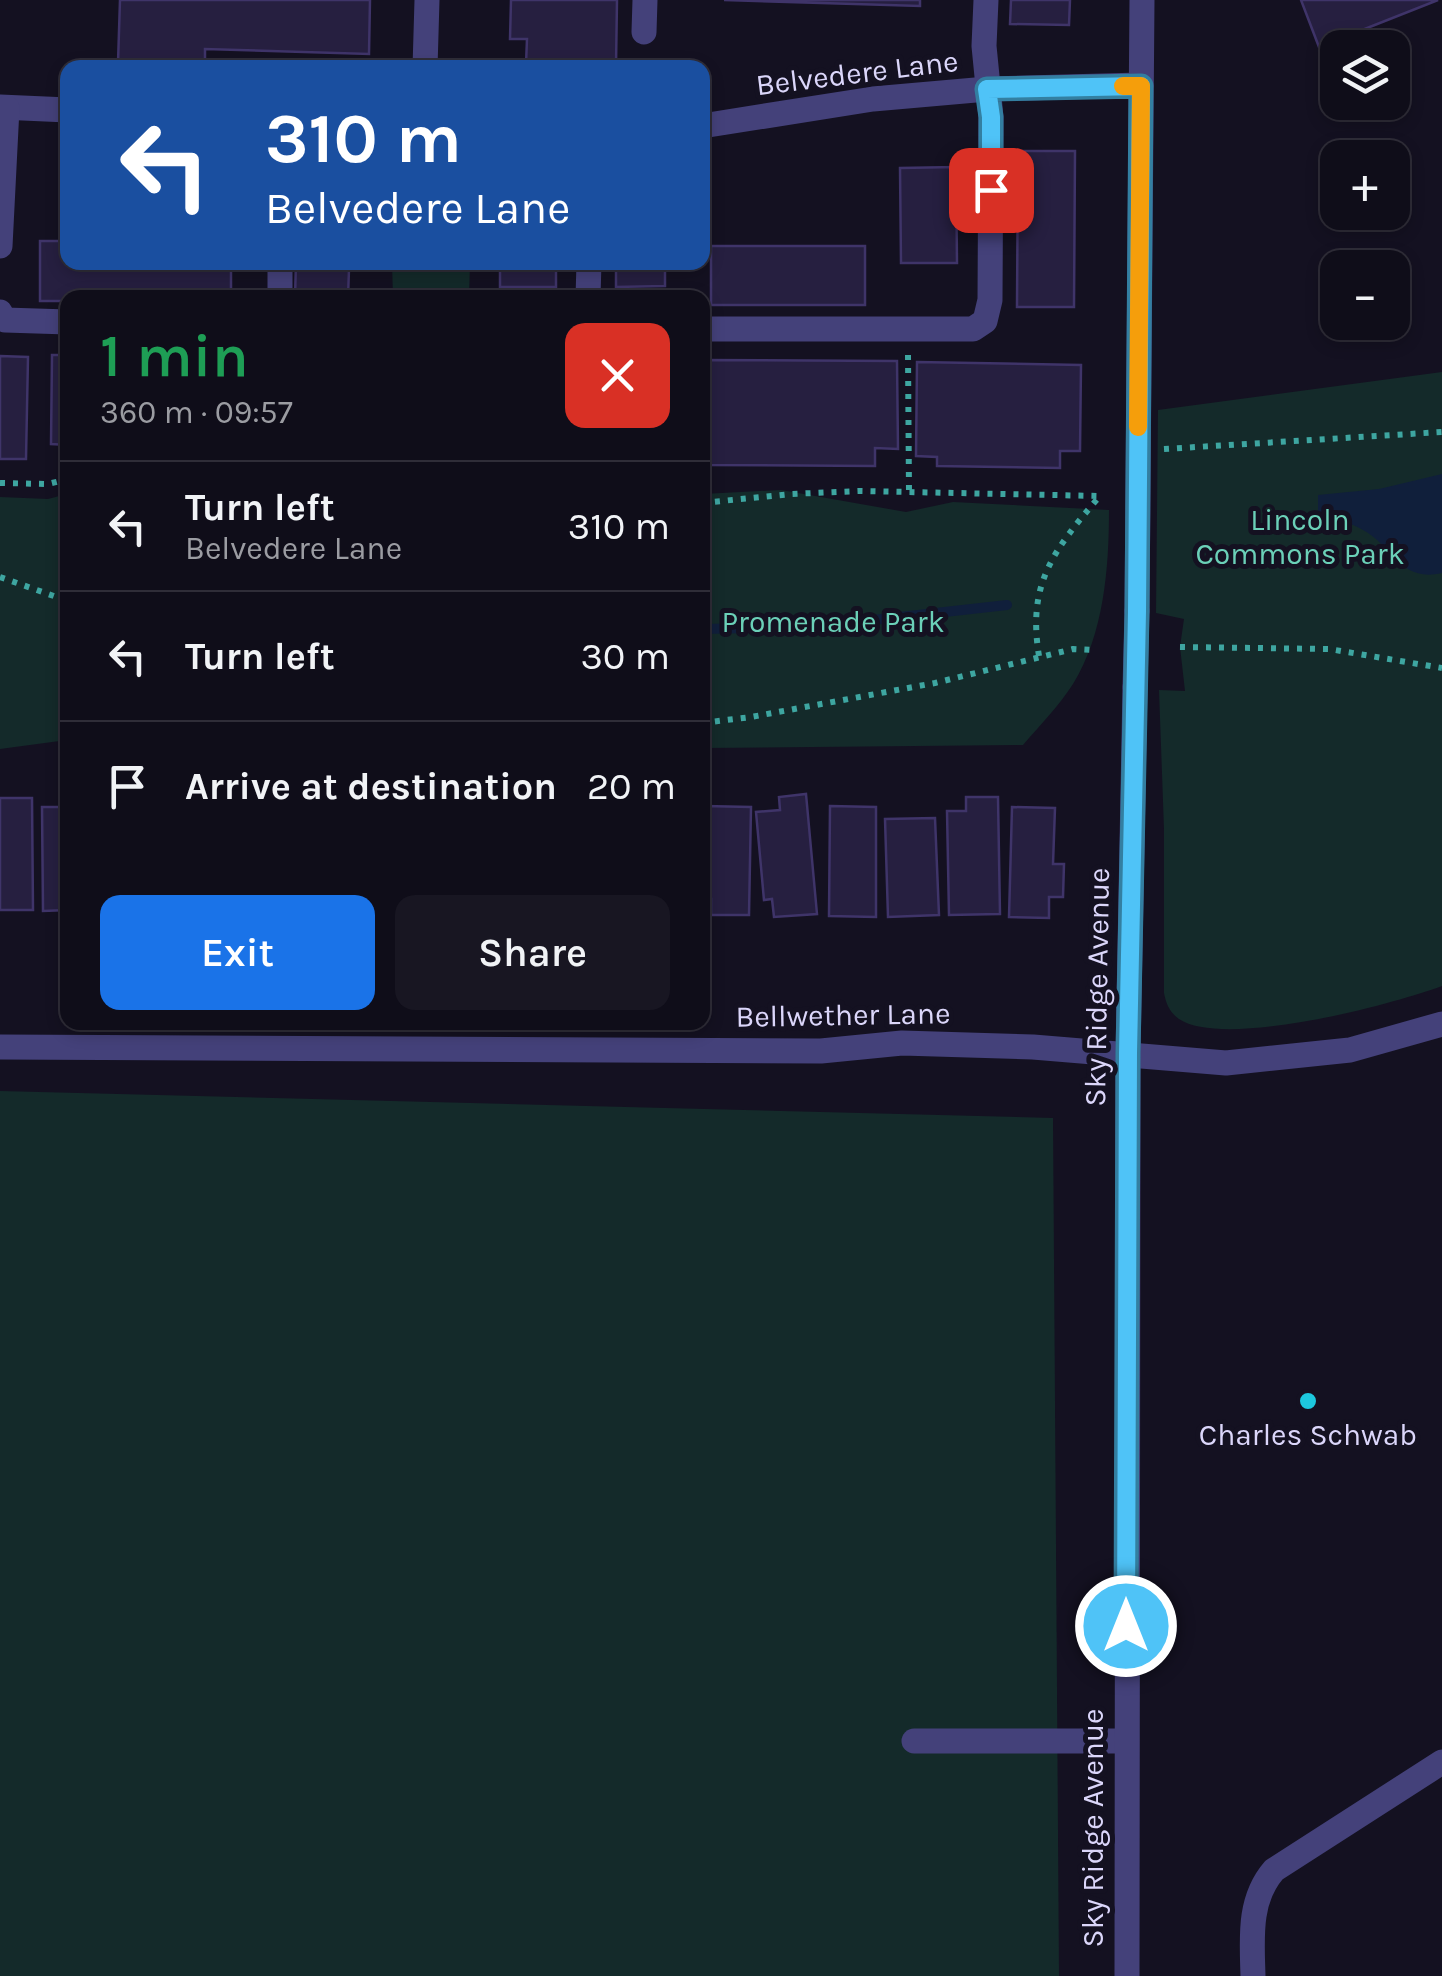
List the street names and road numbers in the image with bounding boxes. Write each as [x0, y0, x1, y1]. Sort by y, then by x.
street label: Belvedere Lane [754, 43, 960, 103]
street label: Sky Ridge Avenue [1077, 867, 1117, 1107]
street label: Bellwether Lane [735, 995, 951, 1035]
street label: Sky Ridge Avenue [1075, 1709, 1111, 1947]

